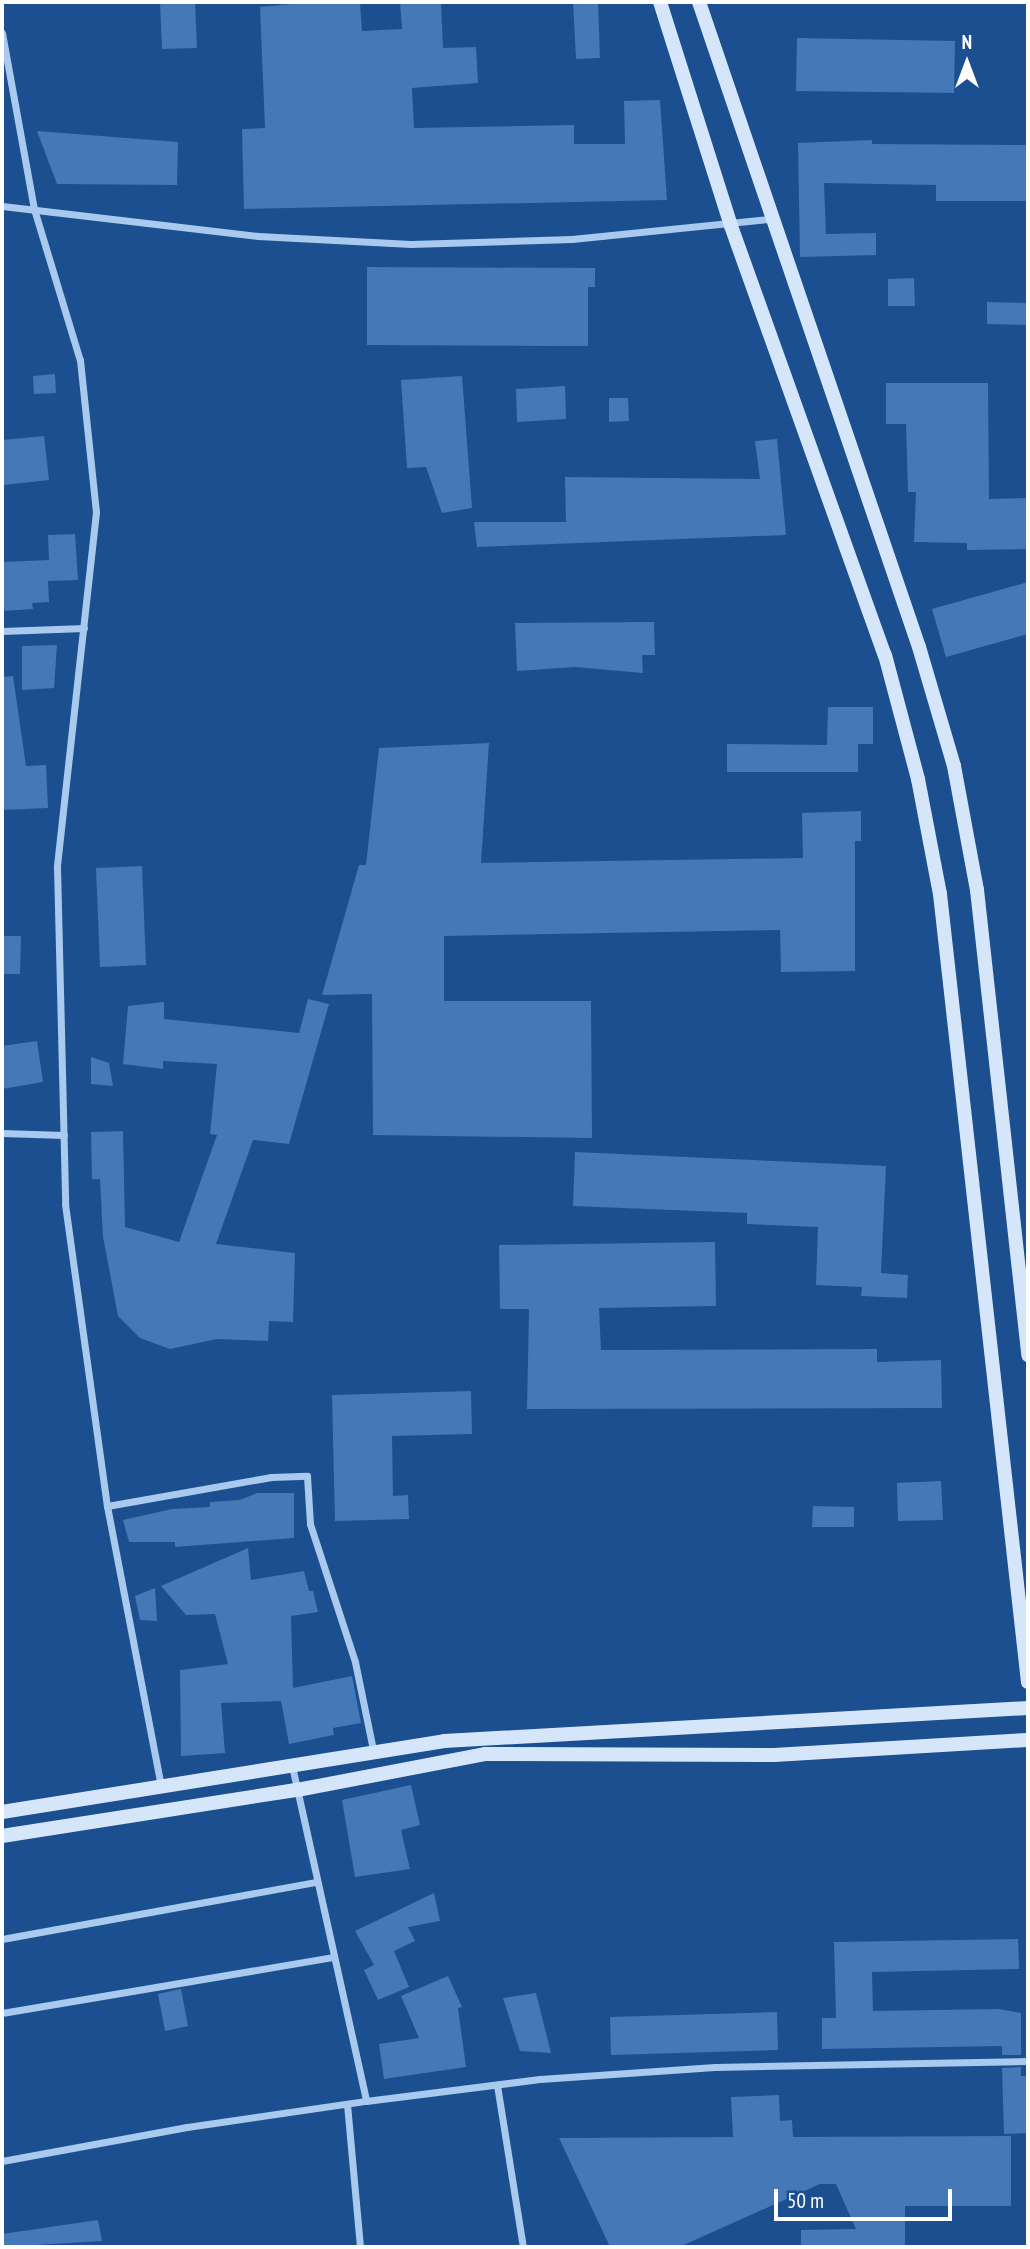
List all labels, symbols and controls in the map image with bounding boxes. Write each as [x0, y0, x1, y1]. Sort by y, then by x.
north arrow [932, 28, 1002, 98]
text: N [962, 30, 972, 54]
scale bar [778, 2176, 956, 2220]
text: 50 m [787, 2187, 824, 2214]

